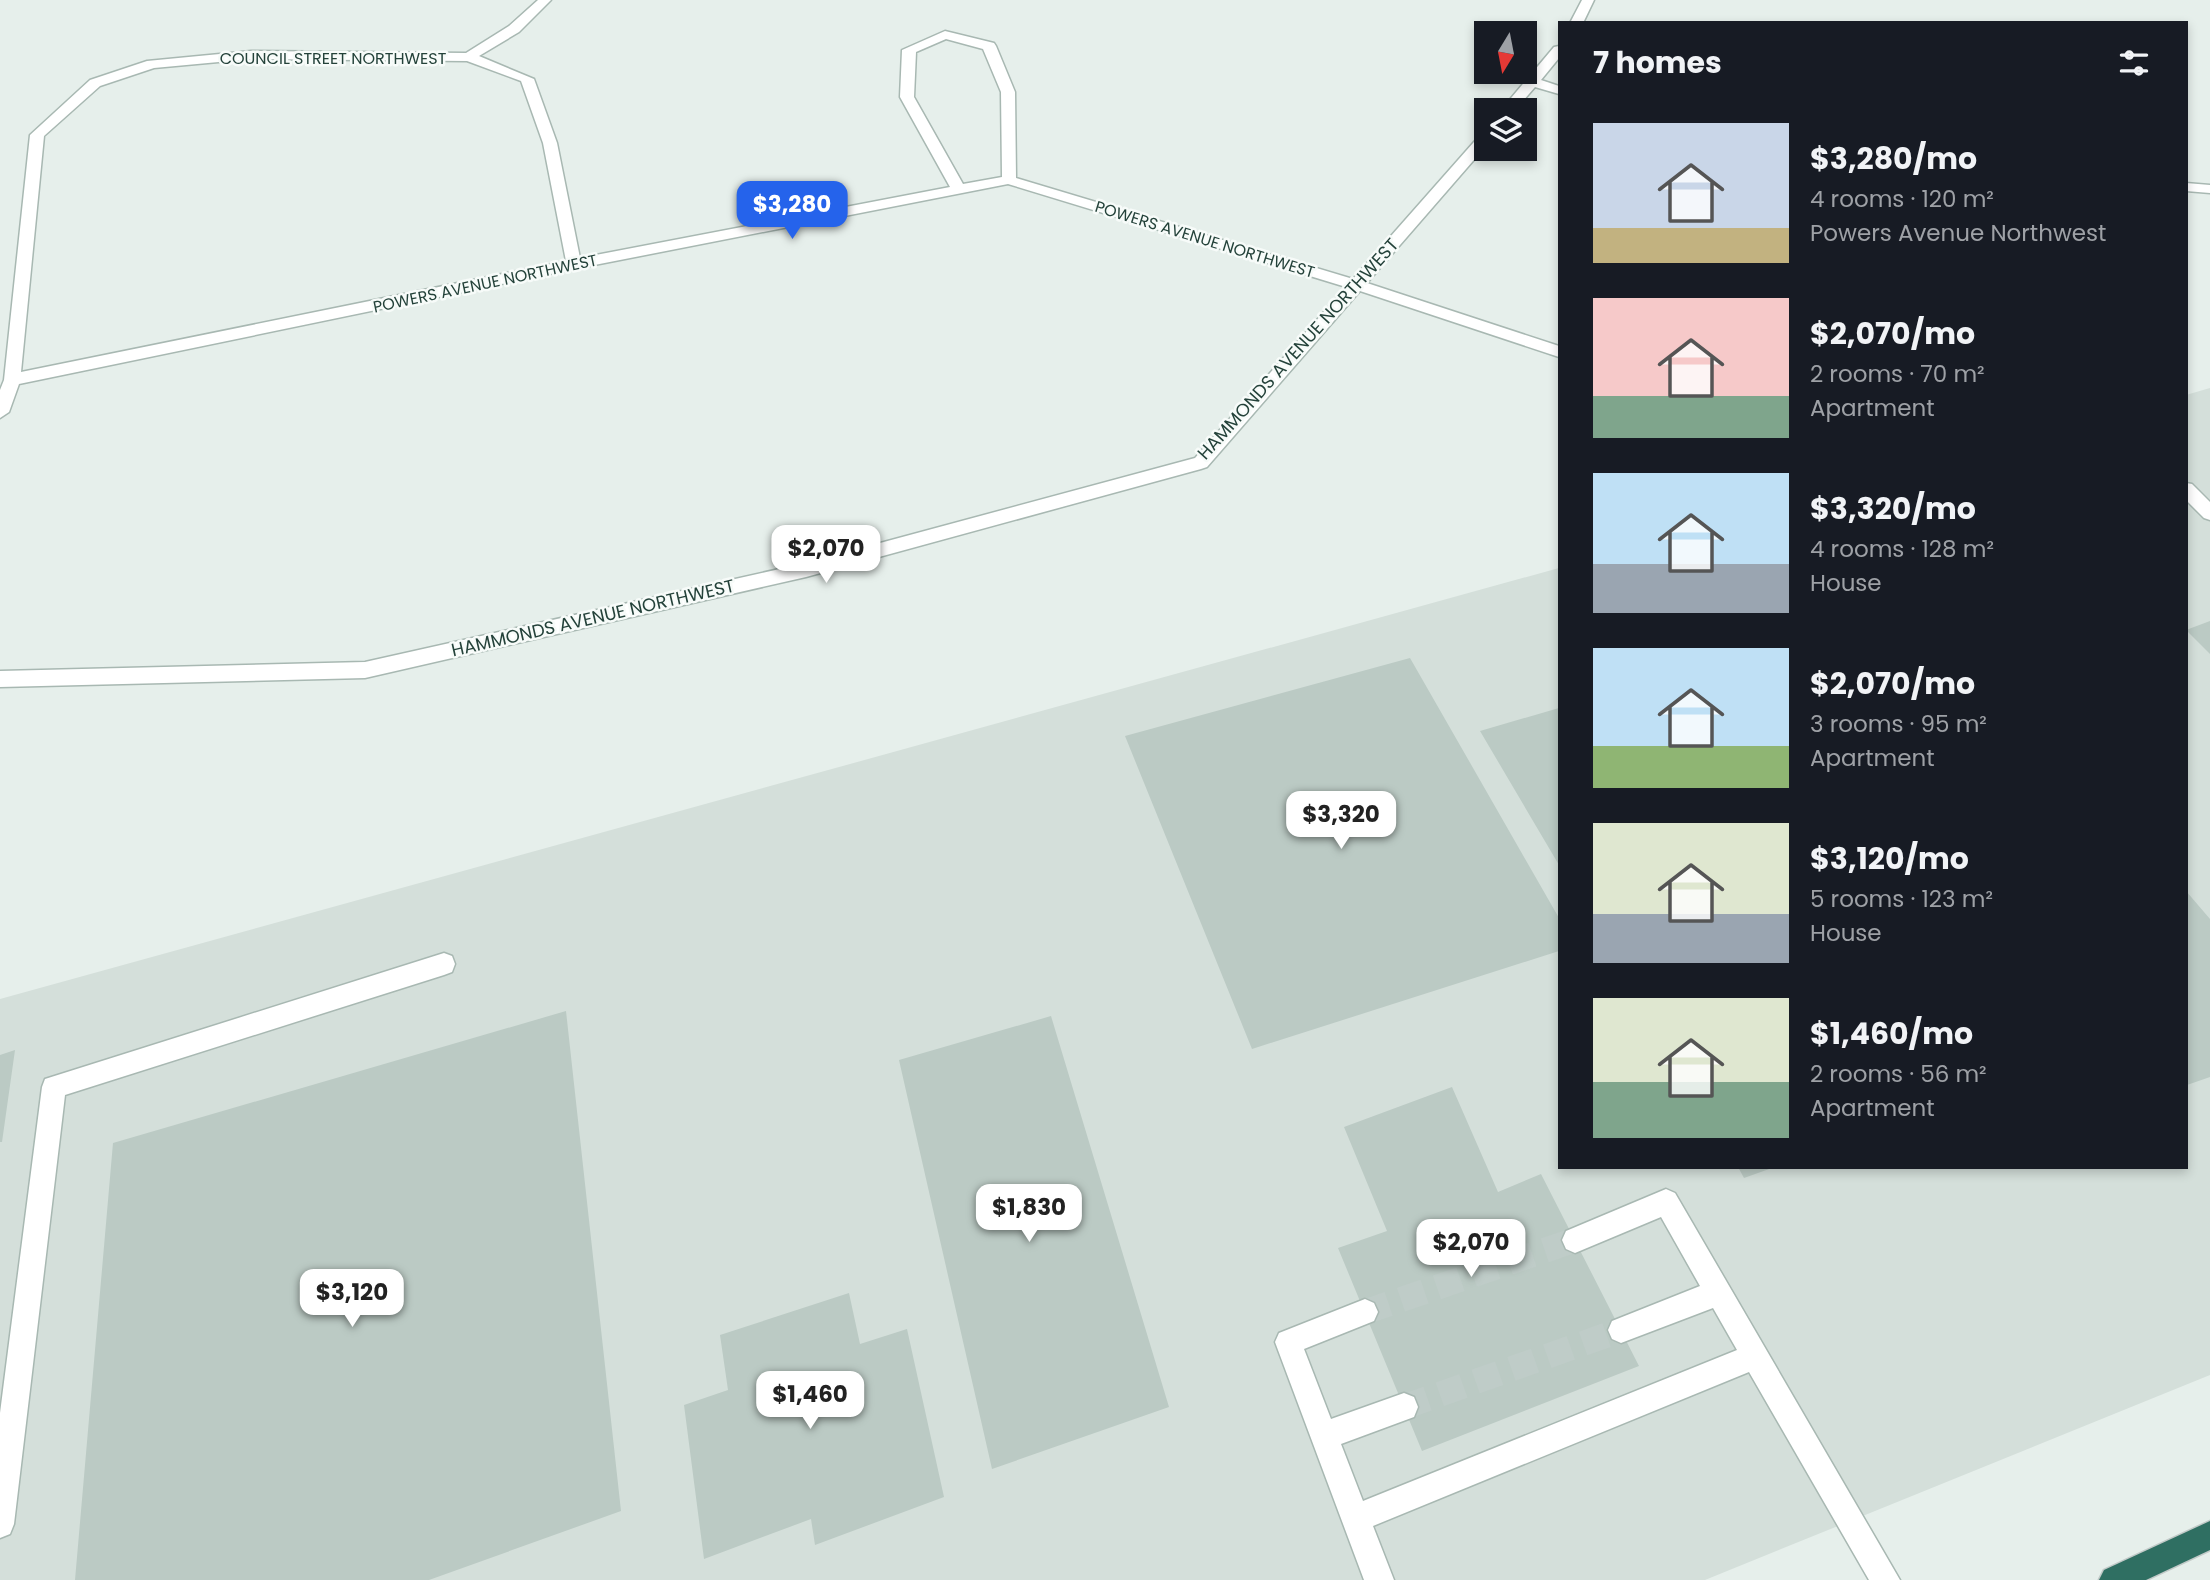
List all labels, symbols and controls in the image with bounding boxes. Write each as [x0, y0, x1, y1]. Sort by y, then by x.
north arrow [1474, 21, 1536, 84]
map controls [1474, 21, 1537, 161]
text: 7 homes [1593, 41, 1722, 84]
icon: filters [2115, 44, 2153, 82]
street label: COUNCIL STREET NORTHWEST [220, 47, 447, 70]
button: layers [1474, 98, 1537, 161]
text: $3,280/mo [1810, 137, 1977, 180]
icon: home [1649, 151, 1733, 235]
pin: $3,280 [735, 182, 849, 241]
text: 4 rooms · 120 m² [1810, 183, 1994, 215]
text: $3,280 [753, 188, 831, 220]
street label: POWERS AVENUE NORTHWEST [1092, 195, 1318, 284]
text: Powers Avenue Northwest [1810, 217, 2106, 249]
street label: HAMMONDS AVENUE NORTHWEST [1191, 232, 1404, 465]
street label: POWERS AVENUE NORTHWEST [371, 248, 600, 318]
text: $2,070/mo [1810, 312, 1975, 355]
icon: home [1649, 326, 1733, 410]
text: 2 rooms · 70 m² [1810, 358, 1985, 390]
text: Apartment [1810, 392, 1935, 424]
text: $3,320/mo [1810, 487, 1976, 530]
icon: home [1649, 501, 1733, 585]
pin: $2,070 [769, 526, 883, 585]
text: $2,070 [787, 532, 865, 564]
text: 4 rooms · 128 m² [1810, 533, 1994, 565]
text: House [1810, 567, 1882, 599]
street label: HAMMONDS AVENUE NORTHWEST [449, 573, 737, 662]
text: $2,070/mo [1810, 662, 1975, 705]
icon: home [1649, 676, 1733, 760]
text: 3 rooms · 95 m² [1810, 708, 1987, 740]
text: Apartment [1810, 742, 1935, 774]
pin: $3,320 [1284, 792, 1398, 851]
text: $3,320 [1302, 798, 1380, 830]
text: $3,120/mo [1810, 837, 1969, 880]
icon: home [1649, 851, 1733, 935]
text: 5 rooms · 123 m² [1810, 883, 1993, 915]
text: House [1810, 917, 1882, 949]
text: $1,460/mo [1810, 1012, 1973, 1055]
icon: home [1649, 1026, 1733, 1110]
text: 2 rooms · 56 m² [1810, 1058, 1987, 1090]
text: Apartment [1810, 1092, 1935, 1124]
pin: $1,830 [972, 1184, 1086, 1244]
text: $1,830 [992, 1191, 1066, 1223]
pin: $2,070 [1414, 1220, 1528, 1279]
text: $2,070 [1432, 1226, 1510, 1258]
pin: $3,120 [295, 1270, 409, 1329]
text: $3,120 [316, 1276, 388, 1308]
pin: $1,460 [753, 1372, 867, 1431]
text: $1,460 [772, 1378, 848, 1410]

